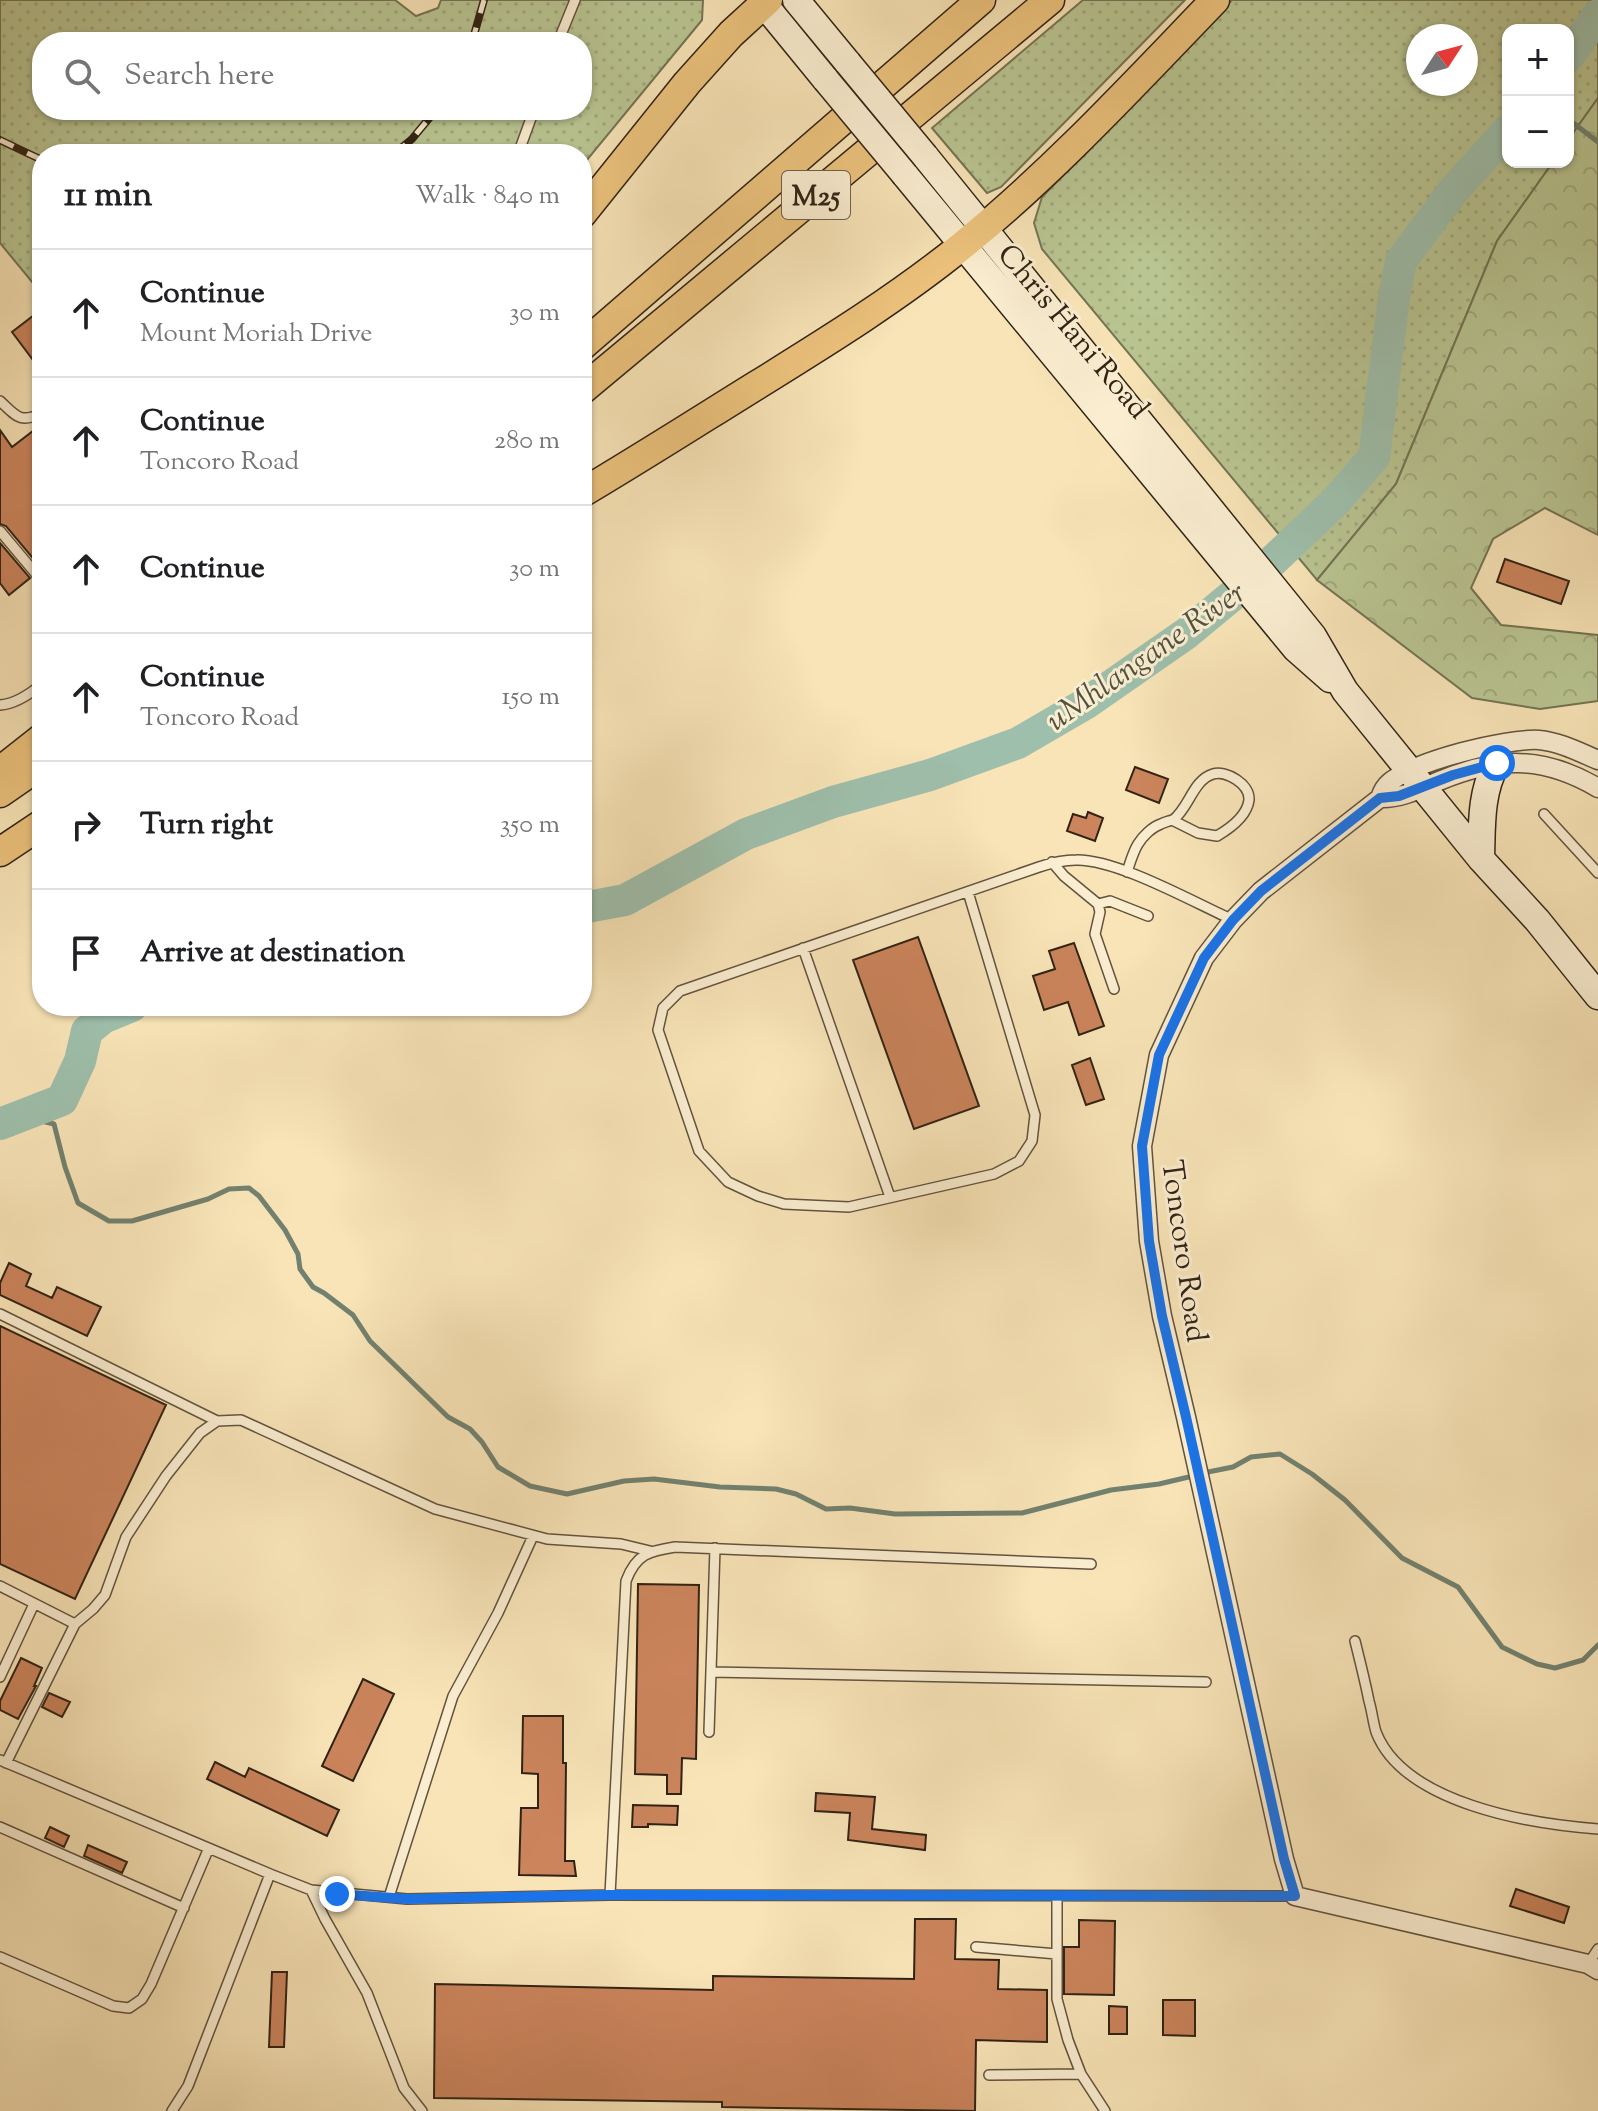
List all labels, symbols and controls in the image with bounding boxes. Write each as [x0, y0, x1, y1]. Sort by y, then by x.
north arrow [1406, 24, 1478, 96]
map controls [1502, 24, 1574, 168]
button: + [1502, 24, 1574, 96]
search box [32, 32, 592, 120]
icon: search [60, 54, 104, 98]
text: Search here [124, 55, 274, 98]
button: − [1502, 96, 1574, 168]
road number: M25 [782, 171, 850, 219]
text: 11 min [64, 172, 152, 221]
text: Walk · 840 m [415, 178, 560, 215]
street label: Chris Hani Road [986, 236, 1158, 430]
text: Continue [140, 273, 265, 316]
icon: ahead [64, 291, 108, 335]
text: 30 m [509, 295, 560, 332]
text: Mount Moriah Drive [140, 316, 372, 353]
text: Continue [140, 401, 265, 444]
icon: ahead [64, 419, 108, 463]
text: 280 m [494, 423, 560, 460]
text: Toncoro Road [140, 444, 299, 481]
icon: ahead [64, 547, 108, 591]
text: Continue [140, 548, 265, 591]
text: 30 m [509, 551, 560, 588]
water label: uMhlangane River [1038, 571, 1256, 744]
text: Continue [140, 657, 265, 700]
icon: ahead [64, 675, 108, 719]
text: 150 m [501, 679, 560, 716]
text: Toncoro Road [140, 700, 299, 737]
route start [1479, 745, 1515, 781]
icon: right [64, 803, 108, 847]
text: Turn right [140, 804, 273, 847]
text: 350 m [500, 807, 560, 844]
icon: arrive [64, 931, 108, 975]
text: Arrive at destination [140, 932, 405, 975]
street label: Toncoro Road [1148, 1157, 1217, 1345]
route end [319, 1876, 355, 1912]

